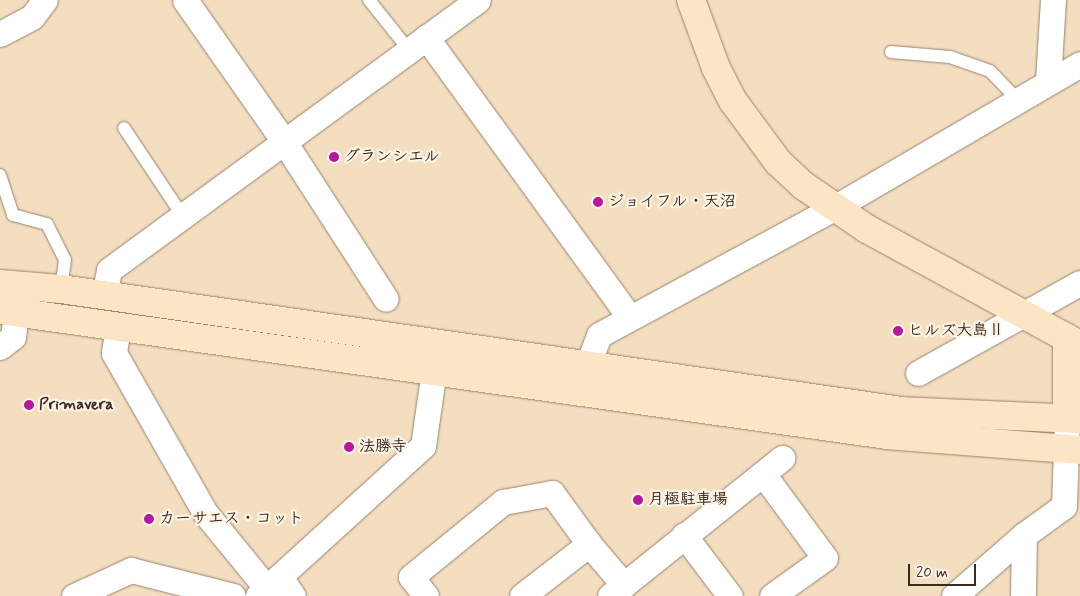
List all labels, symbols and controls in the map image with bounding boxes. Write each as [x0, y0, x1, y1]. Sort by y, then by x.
place label: グランシエル [344, 147, 440, 167]
marker: グランシエル [328, 151, 340, 163]
place label: ジョイフル・天沼 [608, 192, 736, 212]
marker: ジョイフル・天沼 [592, 196, 604, 208]
place label: ヒルズ大島Ⅱ [908, 321, 1004, 341]
marker: ヒルズ大島Ⅱ [892, 325, 904, 337]
place label: Primavera [39, 395, 113, 415]
marker: Primavera [23, 399, 35, 411]
place label: 法勝寺 [359, 437, 407, 457]
marker: 法勝寺 [343, 441, 355, 453]
place label: 月極駐車場 [648, 490, 728, 510]
marker: 月極駐車場 [632, 494, 644, 506]
place label: カーサエス・コット [159, 509, 303, 529]
marker: カーサエス・コット [143, 513, 155, 525]
scale bar [910, 554, 978, 586]
text: 20 m [916, 563, 948, 583]

